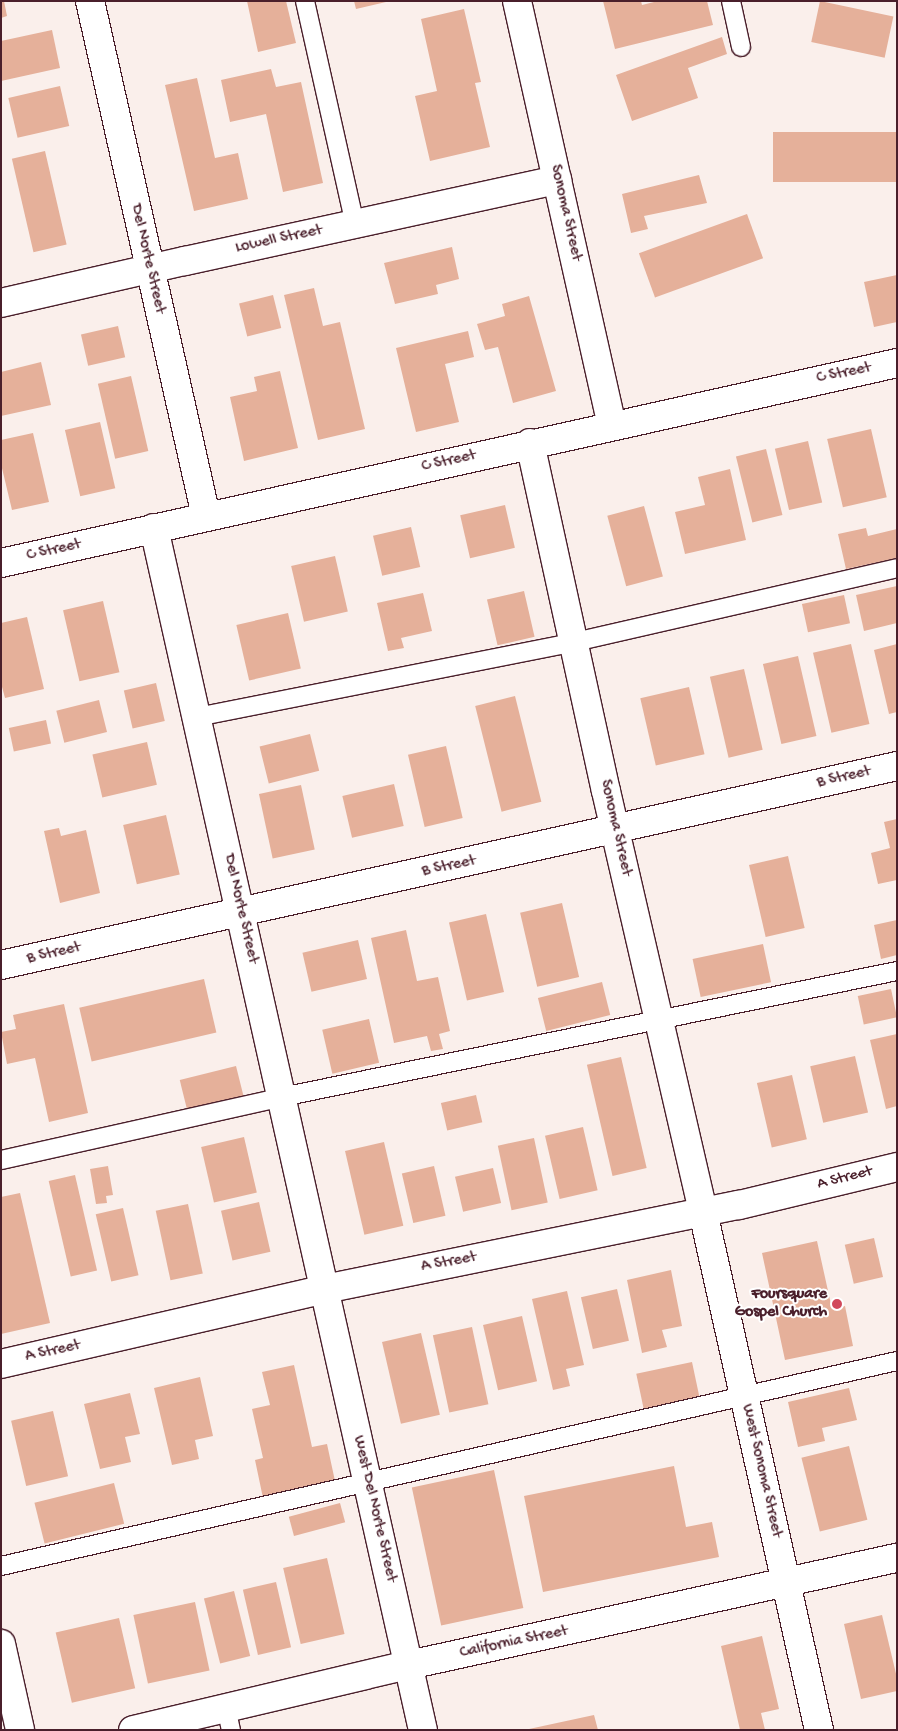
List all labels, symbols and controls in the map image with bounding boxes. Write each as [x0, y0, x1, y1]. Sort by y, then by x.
street label: Sonoma Street [545, 163, 585, 263]
street label: Del Norte Street [125, 202, 169, 316]
street label: Lowell Street [234, 221, 324, 259]
street label: C Street [815, 359, 873, 389]
street label: C Street [420, 446, 478, 478]
street label: C Street [25, 535, 83, 567]
street label: B Street [815, 763, 873, 793]
street label: Sonoma Street [595, 778, 635, 878]
street label: Del Norte Street [218, 852, 262, 966]
street label: B Street [420, 852, 478, 882]
street label: B Street [25, 939, 83, 969]
street label: A Street [816, 1163, 874, 1195]
street label: A Street [420, 1248, 478, 1278]
place label: Foursquare Gospel Church [735, 1285, 827, 1323]
marker: Foursquare Gospel Church [831, 1298, 843, 1310]
street label: A Street [24, 1336, 82, 1368]
street label: West Sonoma Street [736, 1402, 786, 1540]
street label: West Del Norte Street [348, 1434, 400, 1584]
street label: California Street [458, 1622, 570, 1664]

